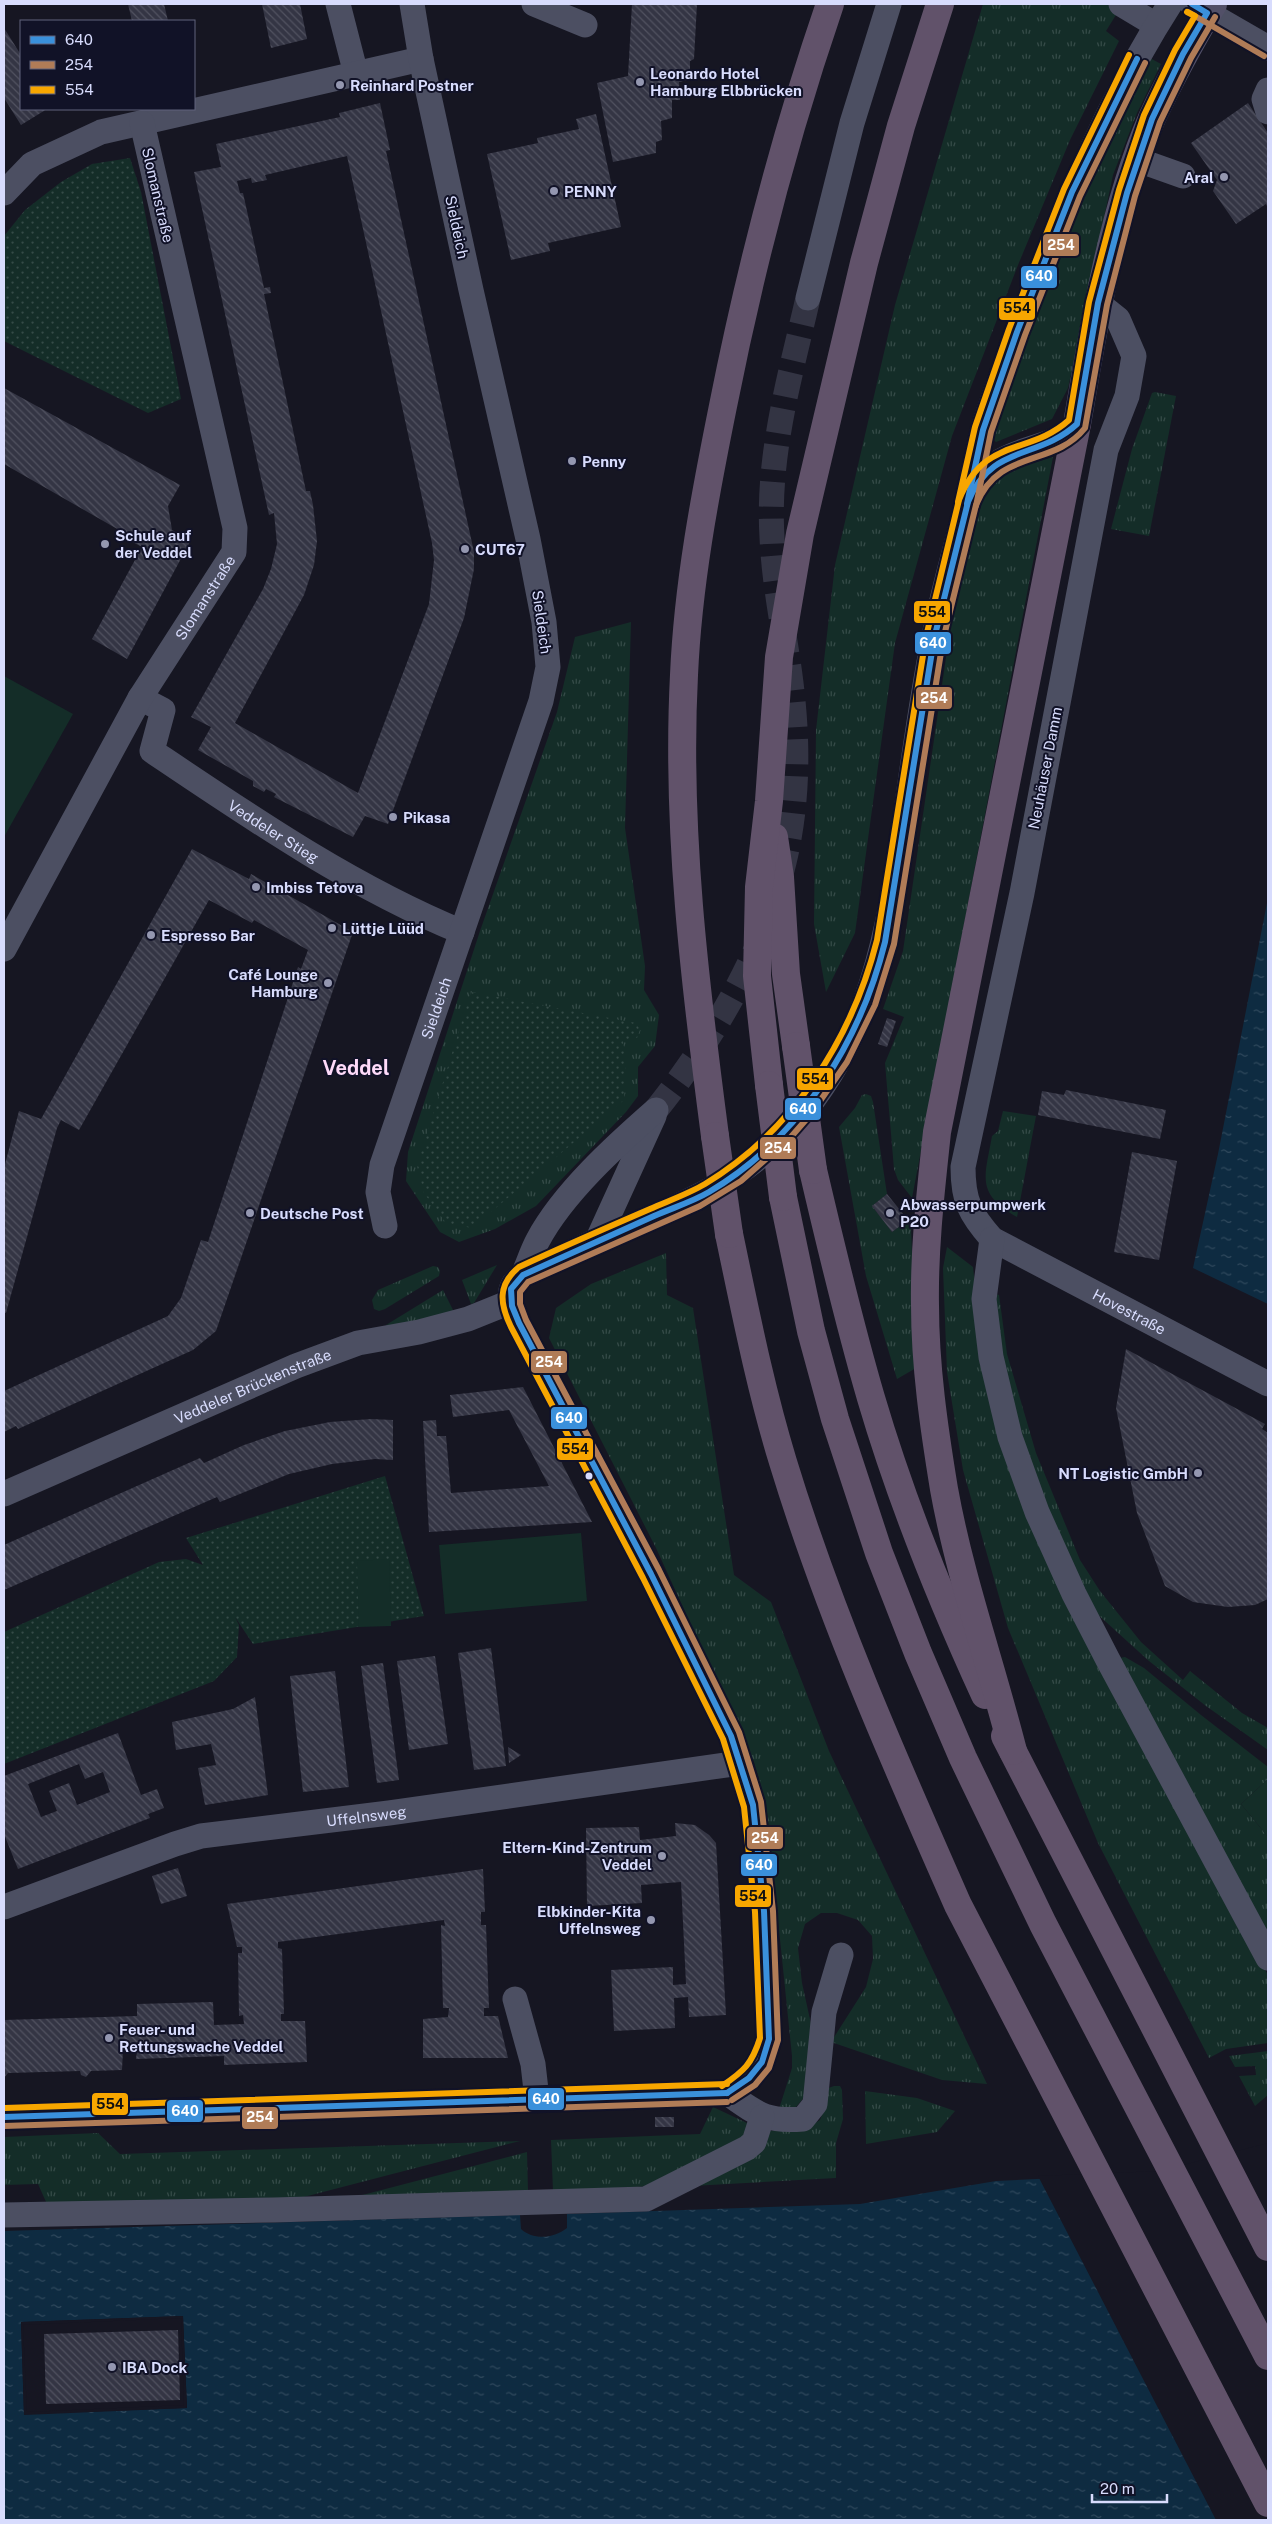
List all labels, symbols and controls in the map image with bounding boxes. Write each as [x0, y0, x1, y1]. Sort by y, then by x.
legend [20, 20, 195, 110]
text: 640 [65, 31, 93, 48]
text: 254 [65, 56, 93, 73]
place label: Leonardo Hotel Hamburg Elbbrücken [650, 65, 802, 99]
marker: Leonardo Hotel Hamburg Elbbrücken [634, 76, 646, 88]
place label: Reinhard Postner [350, 77, 474, 94]
marker: Reinhard Postner [334, 79, 346, 91]
text: 554 [65, 81, 94, 98]
street label: Slomanstraße [139, 146, 177, 244]
place label: Aral [1184, 169, 1214, 186]
marker: Aral [1218, 171, 1230, 183]
place label: PENNY [564, 183, 617, 200]
marker: PENNY [548, 185, 560, 197]
street label: Sieldeich [442, 194, 472, 260]
line badge: 254 [1042, 233, 1080, 257]
text: 254 [1047, 237, 1075, 253]
line badge: 640 [1020, 265, 1058, 289]
text: 640 [1025, 268, 1053, 284]
line badge: 554 [998, 297, 1036, 321]
text: 554 [1003, 300, 1031, 316]
place label: Penny [582, 453, 627, 470]
marker: Penny [566, 455, 578, 467]
place label: Schule auf der Veddel [115, 527, 192, 561]
marker: Schule auf der Veddel [99, 538, 111, 550]
place label: CUT67 [475, 541, 525, 558]
marker: CUT67 [459, 543, 471, 555]
street label: Slomanstraße [171, 552, 238, 643]
street label: Sieldeich [529, 589, 555, 655]
line badge: 554 [913, 600, 951, 624]
text: 554 [918, 604, 946, 620]
line badge: 640 [914, 631, 952, 655]
text: 640 [919, 635, 947, 651]
line badge: 254 [915, 686, 953, 710]
text: 254 [920, 690, 948, 706]
street label: Neuhäuser Damm [1025, 705, 1065, 831]
street label: Veddeler Stieg [225, 796, 322, 866]
place label: Pikasa [403, 809, 450, 826]
marker: Pikasa [387, 811, 399, 823]
place label: Imbiss Tetova [266, 879, 363, 896]
marker: Imbiss Tetova [250, 881, 262, 893]
place label: Lüttje Lüüd [342, 920, 424, 937]
marker: Lüttje Lüüd [326, 922, 338, 934]
place label: Espresso Bar [161, 927, 255, 944]
marker: Espresso Bar [145, 929, 157, 941]
place label: Café Lounge Hamburg [228, 966, 319, 1000]
street label: Sieldeich [417, 975, 454, 1041]
marker: Café Lounge Hamburg [322, 977, 334, 989]
district label: Veddel [323, 1056, 389, 1080]
line badge: 554 [796, 1067, 834, 1091]
text: 554 [801, 1071, 829, 1087]
line badge: 640 [784, 1097, 822, 1121]
text: 640 [789, 1101, 817, 1117]
line badge: 254 [759, 1136, 797, 1160]
text: 254 [764, 1140, 792, 1156]
place label: Abwasserpumpwerk P20 [900, 1196, 1046, 1230]
place label: Deutsche Post [260, 1205, 364, 1222]
marker: Deutsche Post [244, 1207, 256, 1219]
marker: Abwasserpumpwerk P20 [884, 1207, 896, 1219]
street label: Hovestraße [1090, 1285, 1169, 1337]
street label: Veddeler Brückenstraße [171, 1345, 333, 1427]
line badge: 254 [530, 1350, 568, 1374]
text: 254 [535, 1354, 563, 1370]
line badge: 640 [550, 1406, 588, 1430]
text: 640 [555, 1410, 583, 1426]
line badge: 554 [556, 1437, 594, 1461]
text: 554 [561, 1441, 589, 1457]
place label: NT Logistic GmbH [1058, 1465, 1188, 1482]
marker: NT Logistic GmbH [1192, 1467, 1204, 1479]
unlabelled marker [584, 1471, 594, 1481]
street label: Uffelnsweg [325, 1802, 407, 1829]
line badge: 254 [746, 1826, 784, 1850]
text: 254 [751, 1830, 779, 1846]
place label: Eltern-Kind-Zentrum Veddel [502, 1839, 652, 1873]
marker: Eltern-Kind-Zentrum Veddel [656, 1850, 668, 1862]
line badge: 640 [740, 1853, 778, 1877]
text: 640 [745, 1857, 773, 1873]
line badge: 554 [734, 1884, 772, 1908]
text: 554 [739, 1888, 767, 1904]
place label: Elbkinder-Kita Uffelnsweg [537, 1903, 642, 1937]
marker: Elbkinder-Kita Uffelnsweg [645, 1914, 657, 1926]
place label: Feuer- und Rettungswache Veddel [119, 2021, 284, 2055]
marker: Feuer- und Rettungswache Veddel [103, 2032, 115, 2044]
line badge: 640 [527, 2087, 565, 2111]
text: 640 [532, 2091, 560, 2107]
line badge: 554 [91, 2092, 129, 2116]
text: 554 [96, 2096, 124, 2112]
line badge: 640 [166, 2099, 204, 2123]
text: 640 [171, 2103, 199, 2119]
line badge: 254 [241, 2106, 279, 2130]
text: 254 [246, 2109, 274, 2125]
place label: IBA Dock [122, 2359, 188, 2376]
marker: IBA Dock [106, 2361, 118, 2373]
scale bar [1092, 2472, 1167, 2504]
text: 20 m [1100, 2480, 1135, 2497]

